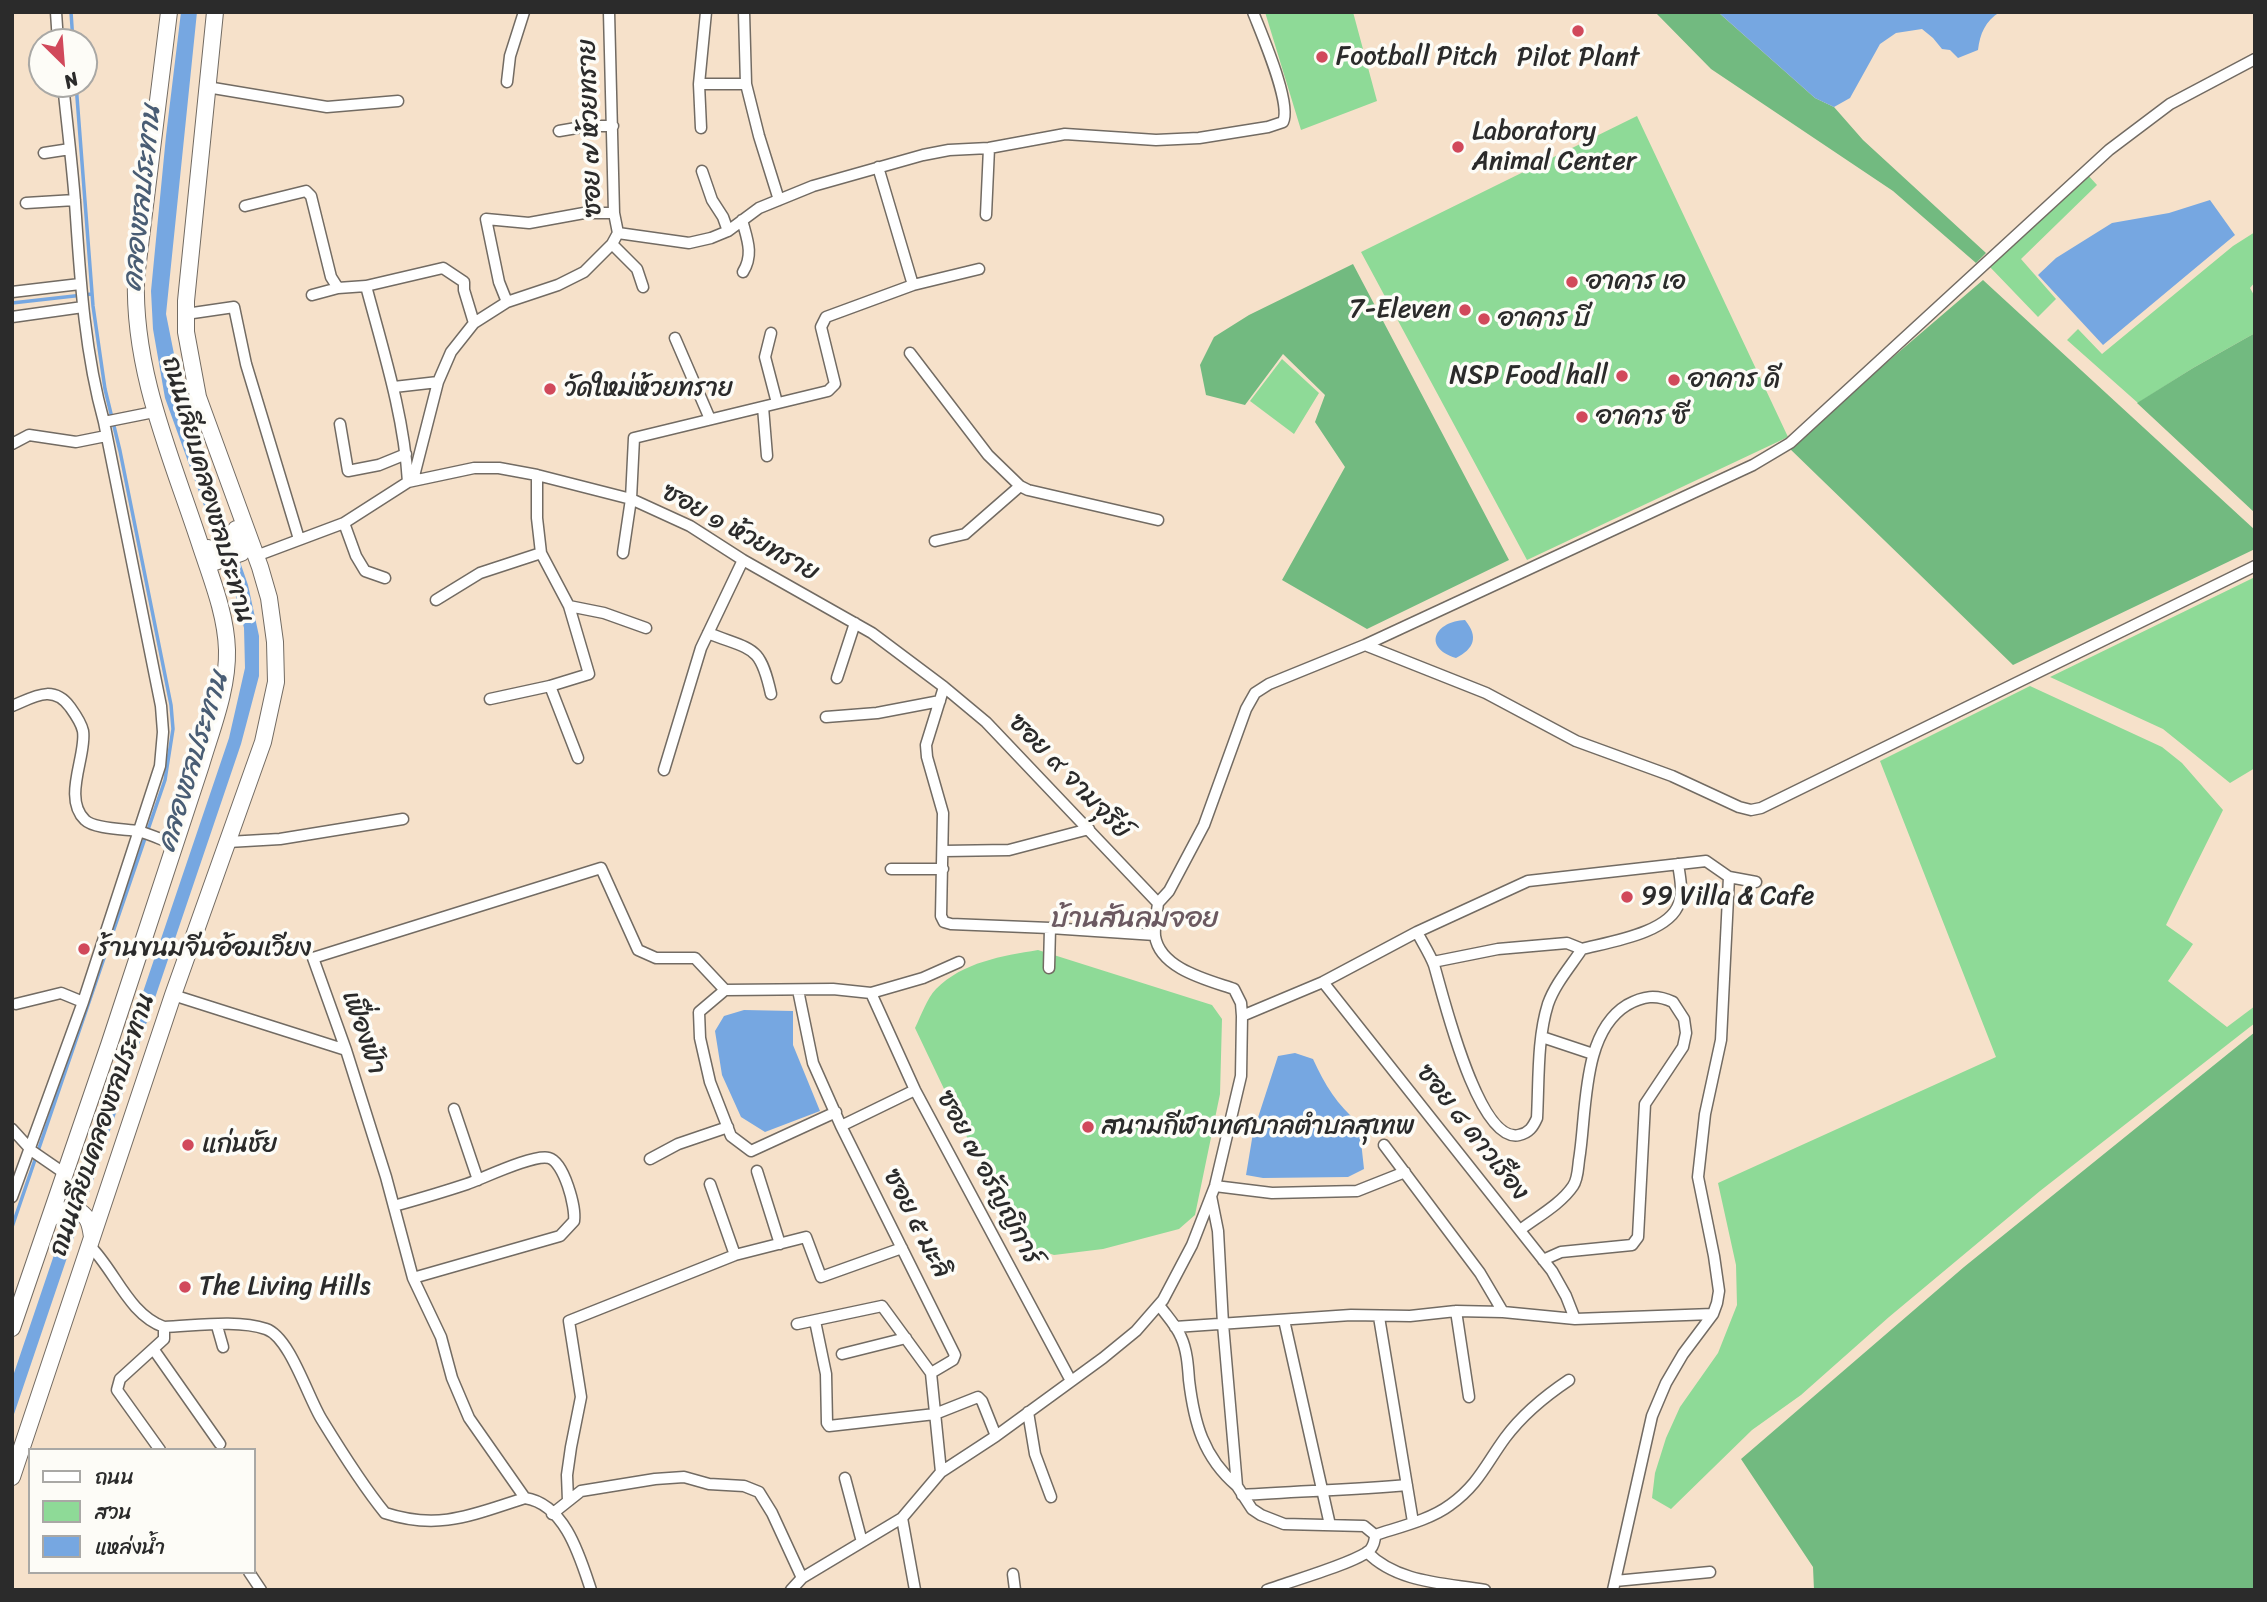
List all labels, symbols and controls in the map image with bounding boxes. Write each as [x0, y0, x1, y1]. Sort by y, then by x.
marker: Pilot Plant [1570, 23, 1586, 39]
north arrow [28, 28, 98, 98]
street label: ซอย ๗ ห้วยทราย [572, 38, 610, 218]
place label: Football Pitch [1336, 41, 1497, 73]
place label: Pilot Plant [1517, 42, 1639, 74]
marker: Football Pitch [1314, 49, 1330, 65]
text: N [58, 63, 84, 98]
water label: คลองชลประทาน [117, 103, 169, 293]
place label: Laboratory Animal Center [1472, 116, 1636, 178]
marker: Laboratory Animal Center [1450, 139, 1466, 155]
place label: อาคาร เอ [1586, 266, 1686, 298]
marker: อาคาร เอ [1564, 274, 1580, 290]
place label: 7-Eleven [1349, 294, 1451, 326]
marker: 7-Eleven [1457, 302, 1473, 318]
place label: อาคาร บี [1498, 303, 1590, 335]
marker: อาคาร บี [1476, 311, 1492, 327]
street label: ถนนเลียบคลองชลประทาน [154, 353, 260, 627]
place label: NSP Food hall [1449, 360, 1608, 392]
place label: อาคาร ดี [1688, 364, 1780, 396]
marker: NSP Food hall [1614, 368, 1630, 384]
marker: อาคาร ดี [1666, 372, 1682, 388]
place label: วัดใหม่ห้วยทราย [564, 373, 733, 405]
marker: วัดใหม่ห้วยทราย [542, 381, 558, 397]
place label: อาคาร ซี [1596, 401, 1688, 433]
marker: อาคาร ซี [1574, 409, 1590, 425]
street label: ซอย ๑ ห้วยทราย [656, 477, 824, 589]
water label: คลองชลประทาน [151, 668, 237, 856]
street label: ซอย ๙ จามจุรีย์ [1002, 708, 1136, 846]
place label: 99 Villa & Cafe [1641, 881, 1814, 913]
marker: 99 Villa & Cafe [1619, 889, 1635, 905]
district label: บ้านสันลมจอย [1051, 903, 1219, 937]
place label: ร้านขนมจีนอ้อมเวียง [98, 933, 312, 965]
marker: ร้านขนมจีนอ้อมเวียง [76, 941, 92, 957]
street label: เฟื่องฟ้า [334, 987, 392, 1079]
street label: ถนนเลียบคลองชลประทาน [43, 989, 163, 1261]
street label: ซอย ๘ ดาวเรือง [1409, 1059, 1535, 1207]
street label: ซอย ๗ อรัญญิการ์ [929, 1086, 1047, 1270]
place label: สนามกีฬาเทศบาลตำบลสุเทพ [1102, 1111, 1415, 1143]
marker: สนามกีฬาเทศบาลตำบลสุเทพ [1080, 1119, 1096, 1135]
place label: แก่นชัย [202, 1129, 277, 1161]
marker: แก่นชัย [180, 1137, 196, 1153]
street label: ซอย ๕ มะลิ [875, 1164, 957, 1284]
place label: The Living Hills [199, 1271, 371, 1303]
marker: The Living Hills [177, 1279, 193, 1295]
legend [28, 1448, 256, 1574]
text: ถนน [95, 1458, 134, 1496]
text: สวน [95, 1493, 132, 1531]
text: แหล่งน้ำ [95, 1528, 165, 1566]

